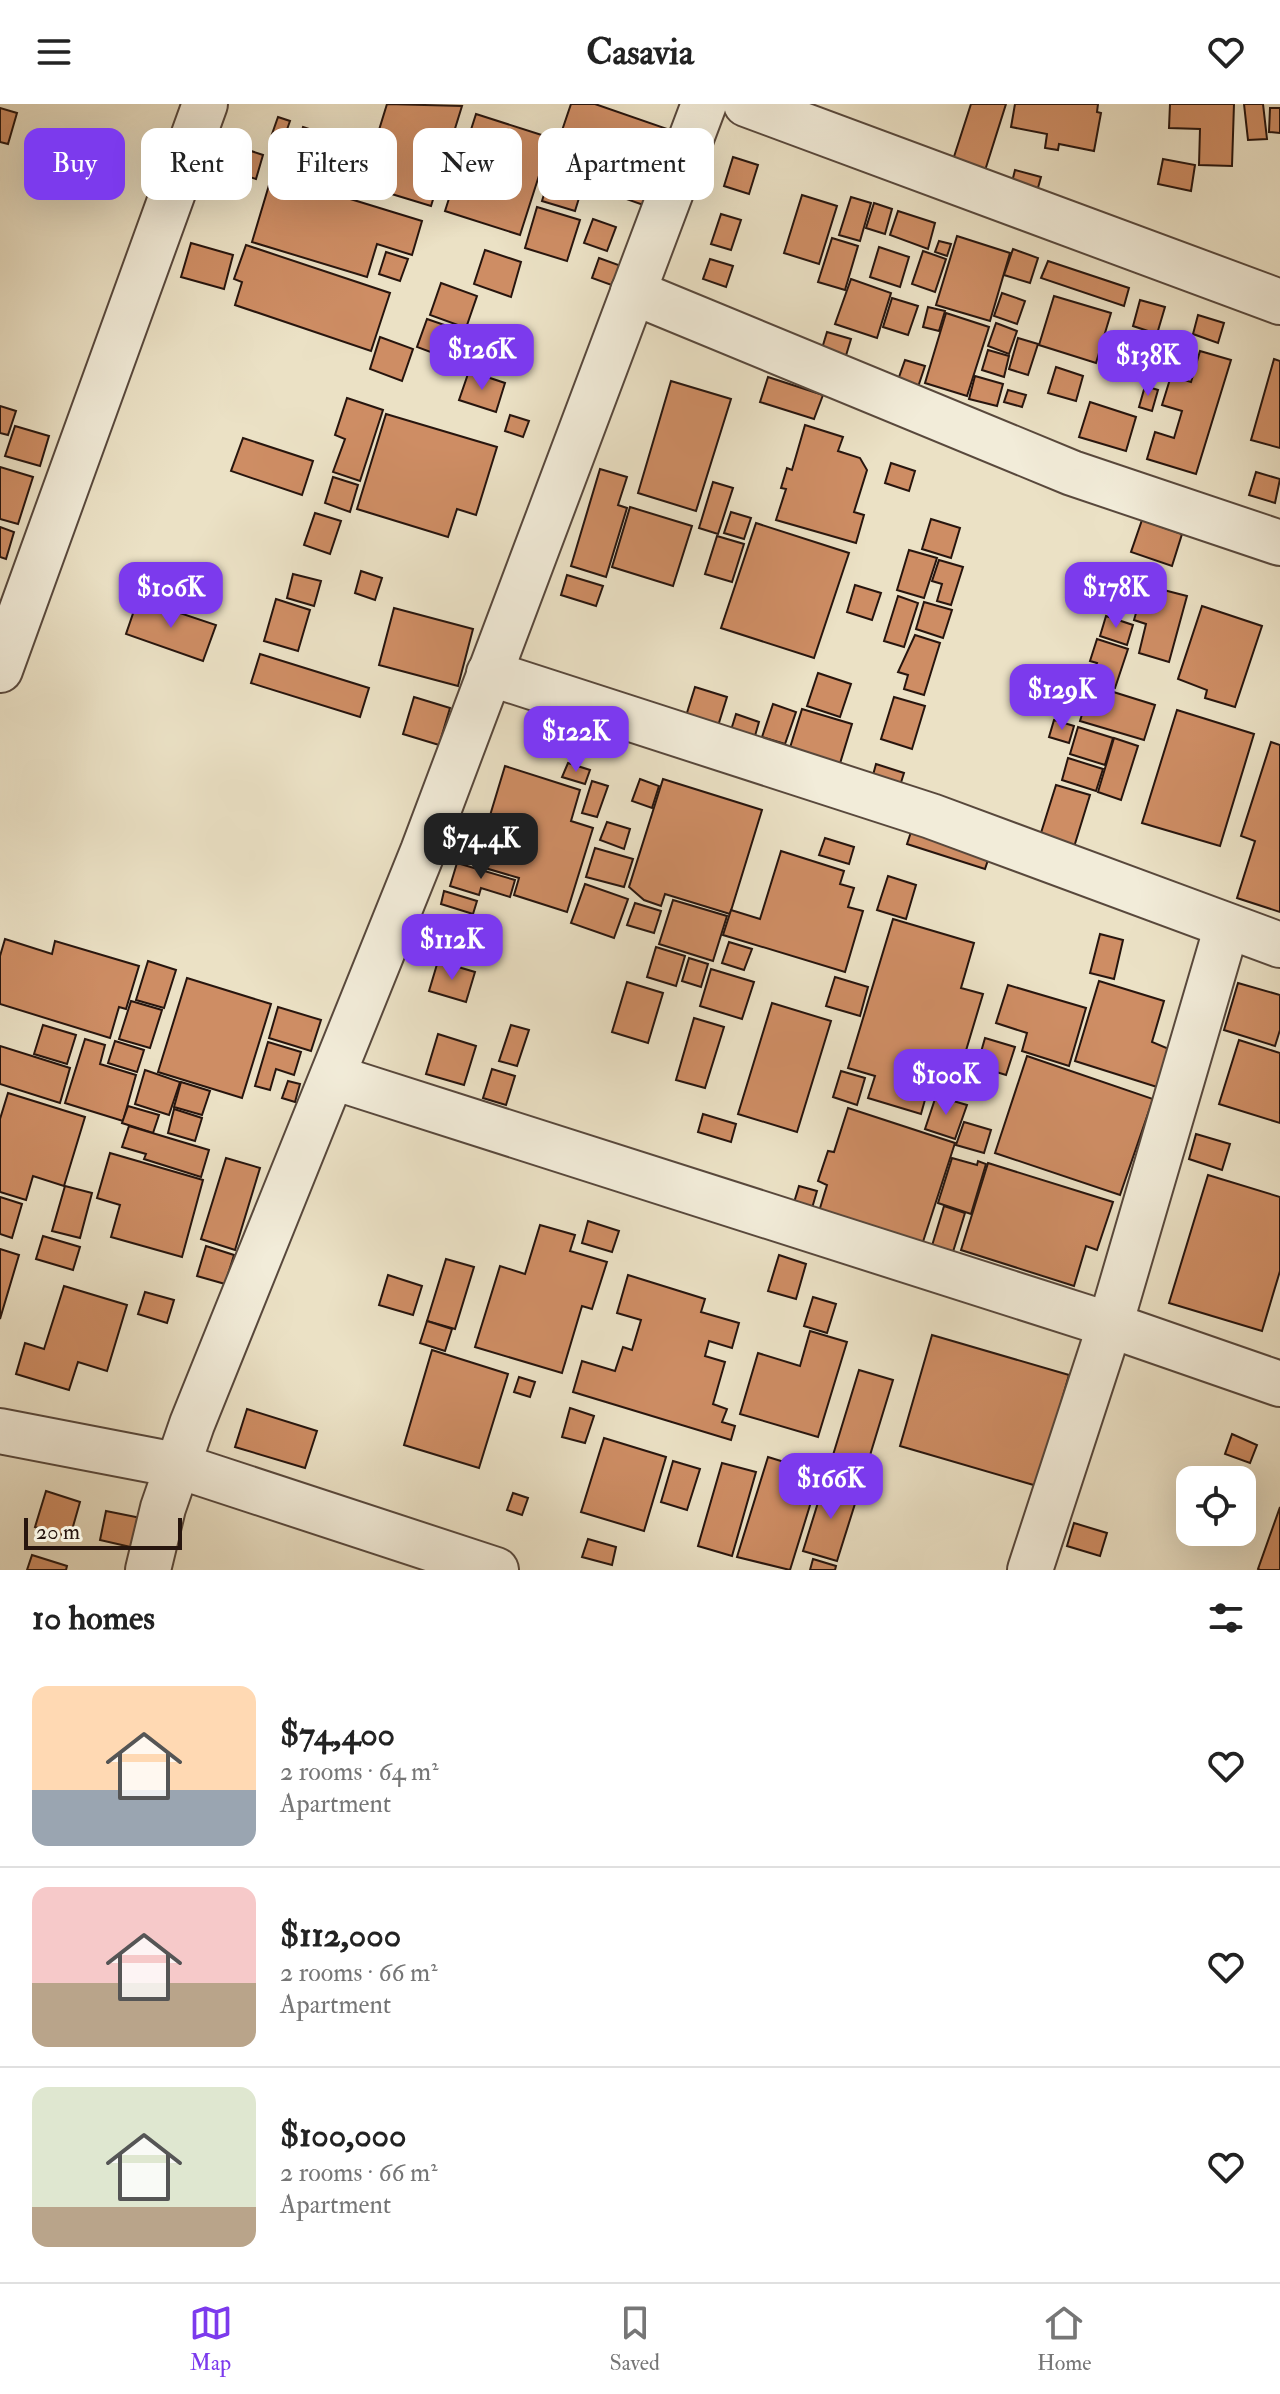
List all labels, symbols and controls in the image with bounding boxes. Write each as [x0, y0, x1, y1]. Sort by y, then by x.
icon: menu [32, 30, 76, 74]
text: Casavia [586, 30, 694, 75]
icon: heart [1204, 30, 1248, 74]
chip: Buy [24, 128, 125, 200]
chip: Rent [141, 128, 252, 200]
chip: Filters [268, 128, 397, 200]
chip: New [413, 128, 522, 200]
chip: Apartment [538, 128, 714, 200]
pin: $126K [426, 324, 538, 392]
pin: $138K [1092, 330, 1204, 398]
text: $126K [448, 334, 516, 366]
text: $138K [1116, 340, 1180, 372]
pin: $106K [115, 562, 227, 630]
pin: $178K [1060, 562, 1172, 630]
text: $106K [137, 572, 205, 604]
text: $178K [1083, 572, 1149, 604]
pin: $129K [1006, 664, 1118, 732]
text: $129K [1028, 674, 1096, 706]
pin: $122K [520, 706, 632, 774]
text: $122K [542, 716, 610, 748]
pin: $74.4K [416, 813, 546, 881]
text: $74.4K [442, 823, 520, 855]
pin: $112K [396, 914, 508, 982]
text: $112K [420, 924, 484, 956]
pin: $100K [890, 1049, 1002, 1117]
text: $100K [912, 1059, 980, 1091]
pin: $166K [775, 1453, 887, 1521]
text: $166K [797, 1463, 865, 1495]
map controls [1176, 1466, 1256, 1546]
button: locate [1176, 1466, 1256, 1546]
scale bar [24, 1514, 182, 1550]
text: 20 m [36, 1518, 80, 1546]
icon: filters [1204, 1596, 1248, 1640]
text: 10 homes [32, 1597, 155, 1640]
text: $74,400 [280, 1713, 395, 1756]
icon: home [96, 1718, 192, 1814]
icon: heart [1204, 1744, 1248, 1788]
text: 2 rooms · 64 m² [280, 1756, 439, 1788]
text: Apartment [280, 1788, 391, 1820]
text: $112,000 [280, 1914, 401, 1957]
icon: home [96, 1919, 192, 2015]
icon: heart [1204, 1945, 1248, 1989]
text: 2 rooms · 66 m² [280, 1957, 438, 1989]
text: Apartment [280, 1989, 391, 2021]
text: $100,000 [280, 2114, 406, 2157]
icon: home [96, 2119, 192, 2215]
icon: heart [1204, 2145, 1248, 2189]
text: 2 rooms · 66 m² [280, 2157, 438, 2189]
text: Apartment [280, 2189, 391, 2221]
tab: Map [189, 2301, 233, 2377]
tab: Saved [610, 2301, 660, 2377]
tab: Home [1037, 2301, 1091, 2377]

